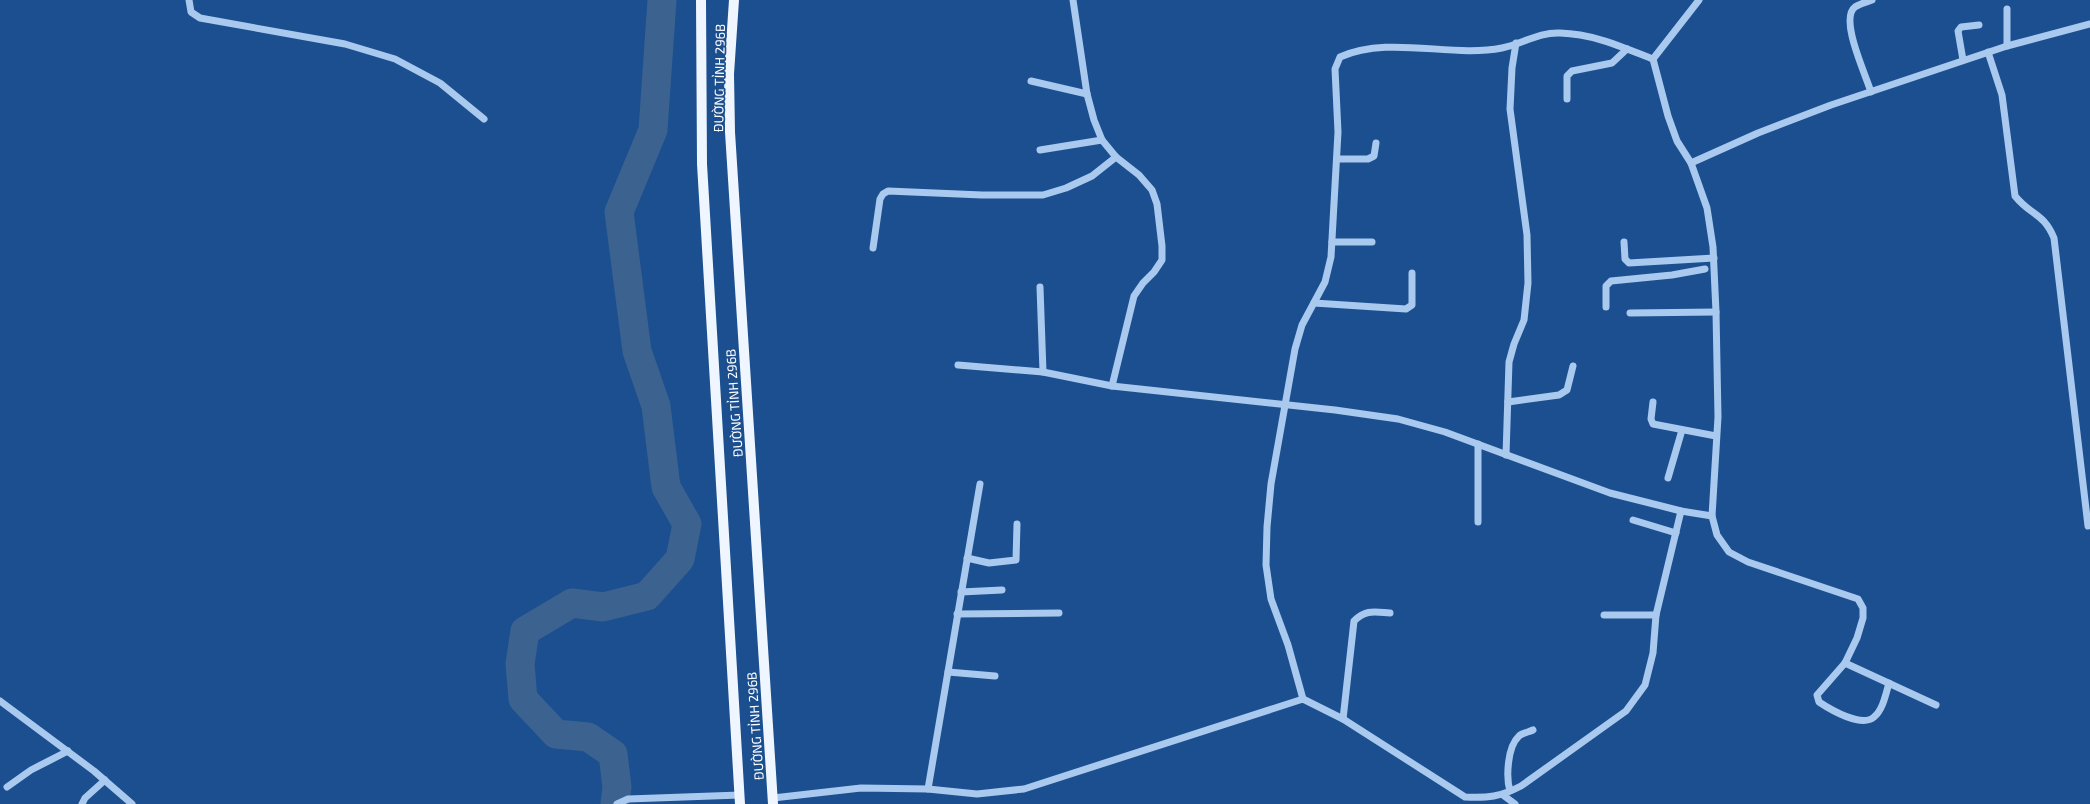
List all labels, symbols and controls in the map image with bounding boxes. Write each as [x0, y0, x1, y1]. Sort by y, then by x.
street label: ĐƯỜNG TỈNH 296B [709, 24, 728, 132]
street label: ĐƯỜNG TỈNH 296B [721, 348, 746, 458]
street label: ĐƯỜNG TỈNH 296B [742, 671, 767, 781]

